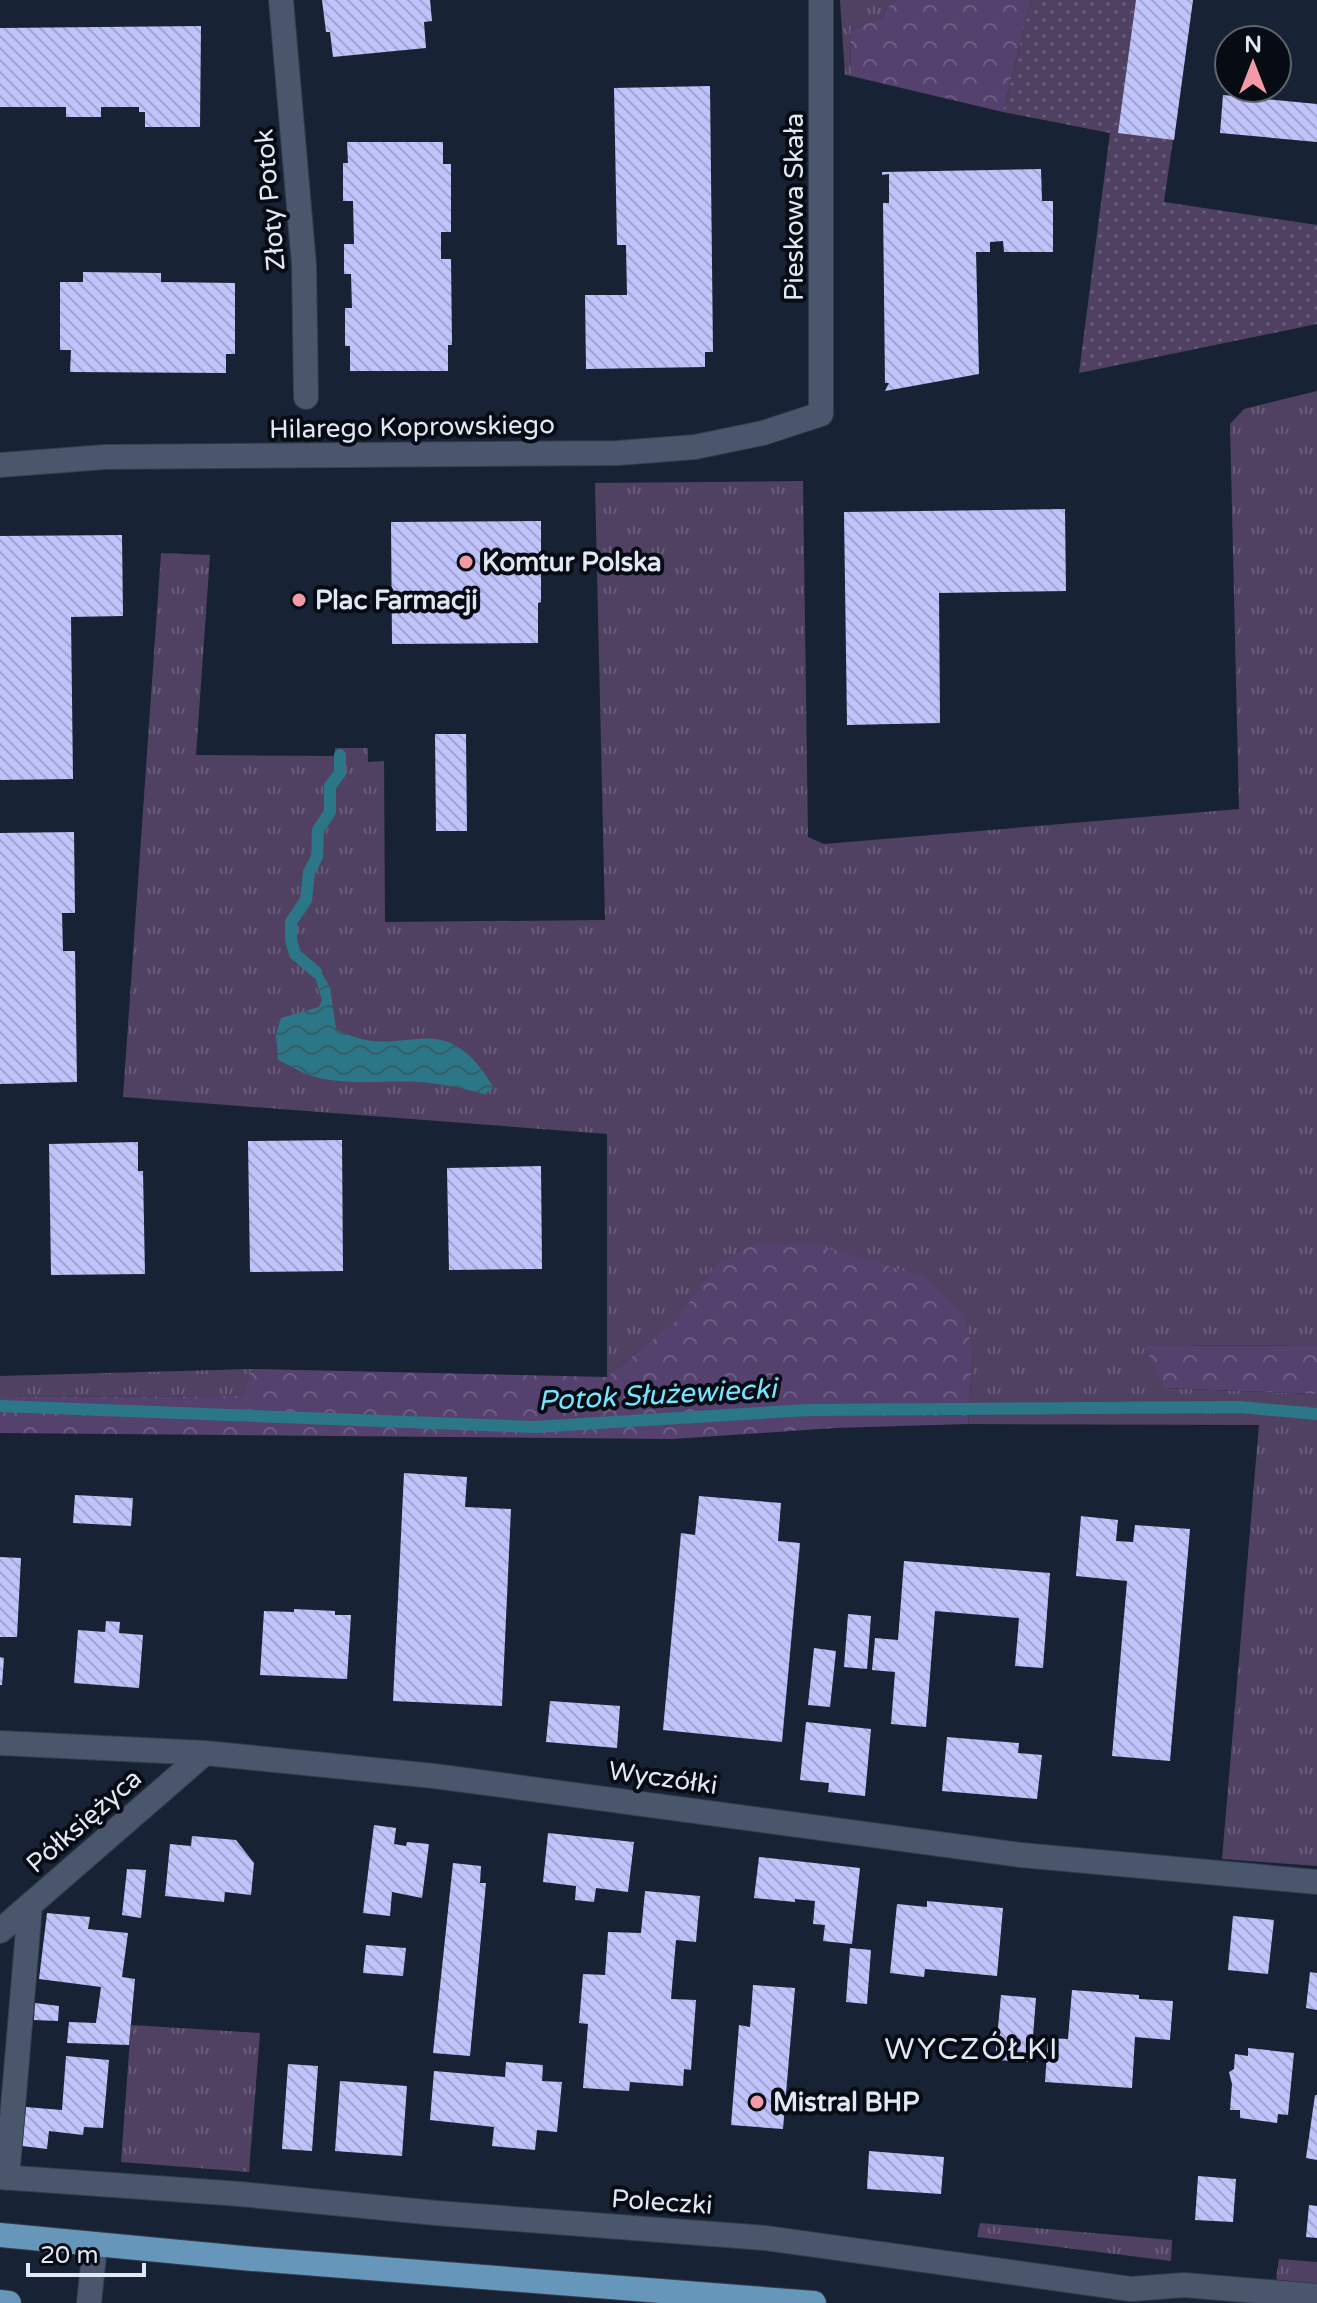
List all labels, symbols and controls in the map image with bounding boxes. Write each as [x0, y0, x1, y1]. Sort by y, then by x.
north arrow [1213, 24, 1293, 104]
text: N [1244, 32, 1262, 58]
street label: Pieskowa Skała [779, 113, 810, 301]
street label: Złoty Potok [248, 128, 292, 272]
street label: Hilarego Koprowskiego [269, 409, 555, 445]
place label: Komtur Polska [482, 547, 662, 578]
marker: Komtur Polska [457, 553, 475, 571]
place label: Plac Farmacji [315, 585, 478, 616]
marker: Plac Farmacji [290, 591, 308, 609]
water label: Potok Służewiecki [537, 1372, 780, 1418]
street label: Wyczółki [606, 1755, 720, 1801]
street label: Półksiężyca [20, 1763, 148, 1879]
district label: WYCZÓŁKI [884, 2031, 1060, 2068]
place label: Mistral BHP [773, 2087, 920, 2118]
marker: Mistral BHP [748, 2093, 766, 2111]
street label: Poleczki [610, 2183, 714, 2221]
scale bar [28, 2227, 144, 2277]
text: 20 m [40, 2241, 98, 2270]

